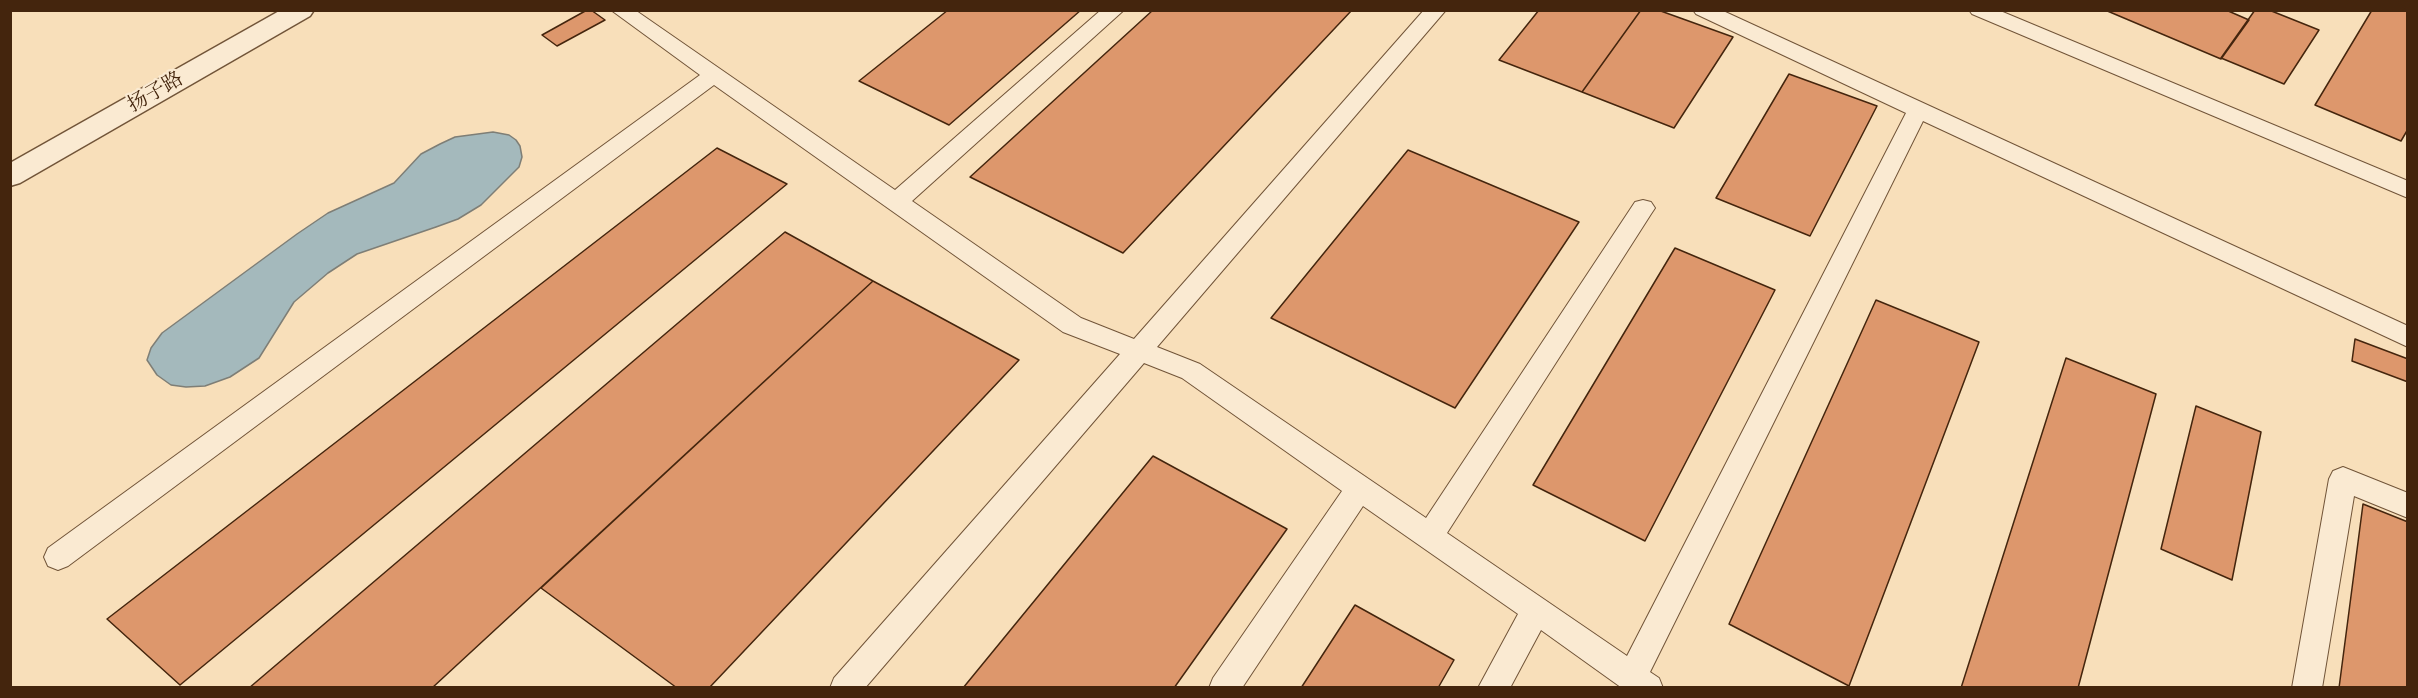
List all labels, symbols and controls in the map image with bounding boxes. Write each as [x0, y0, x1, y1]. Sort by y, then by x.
street label: 扬子路 [124, 68, 188, 118]

